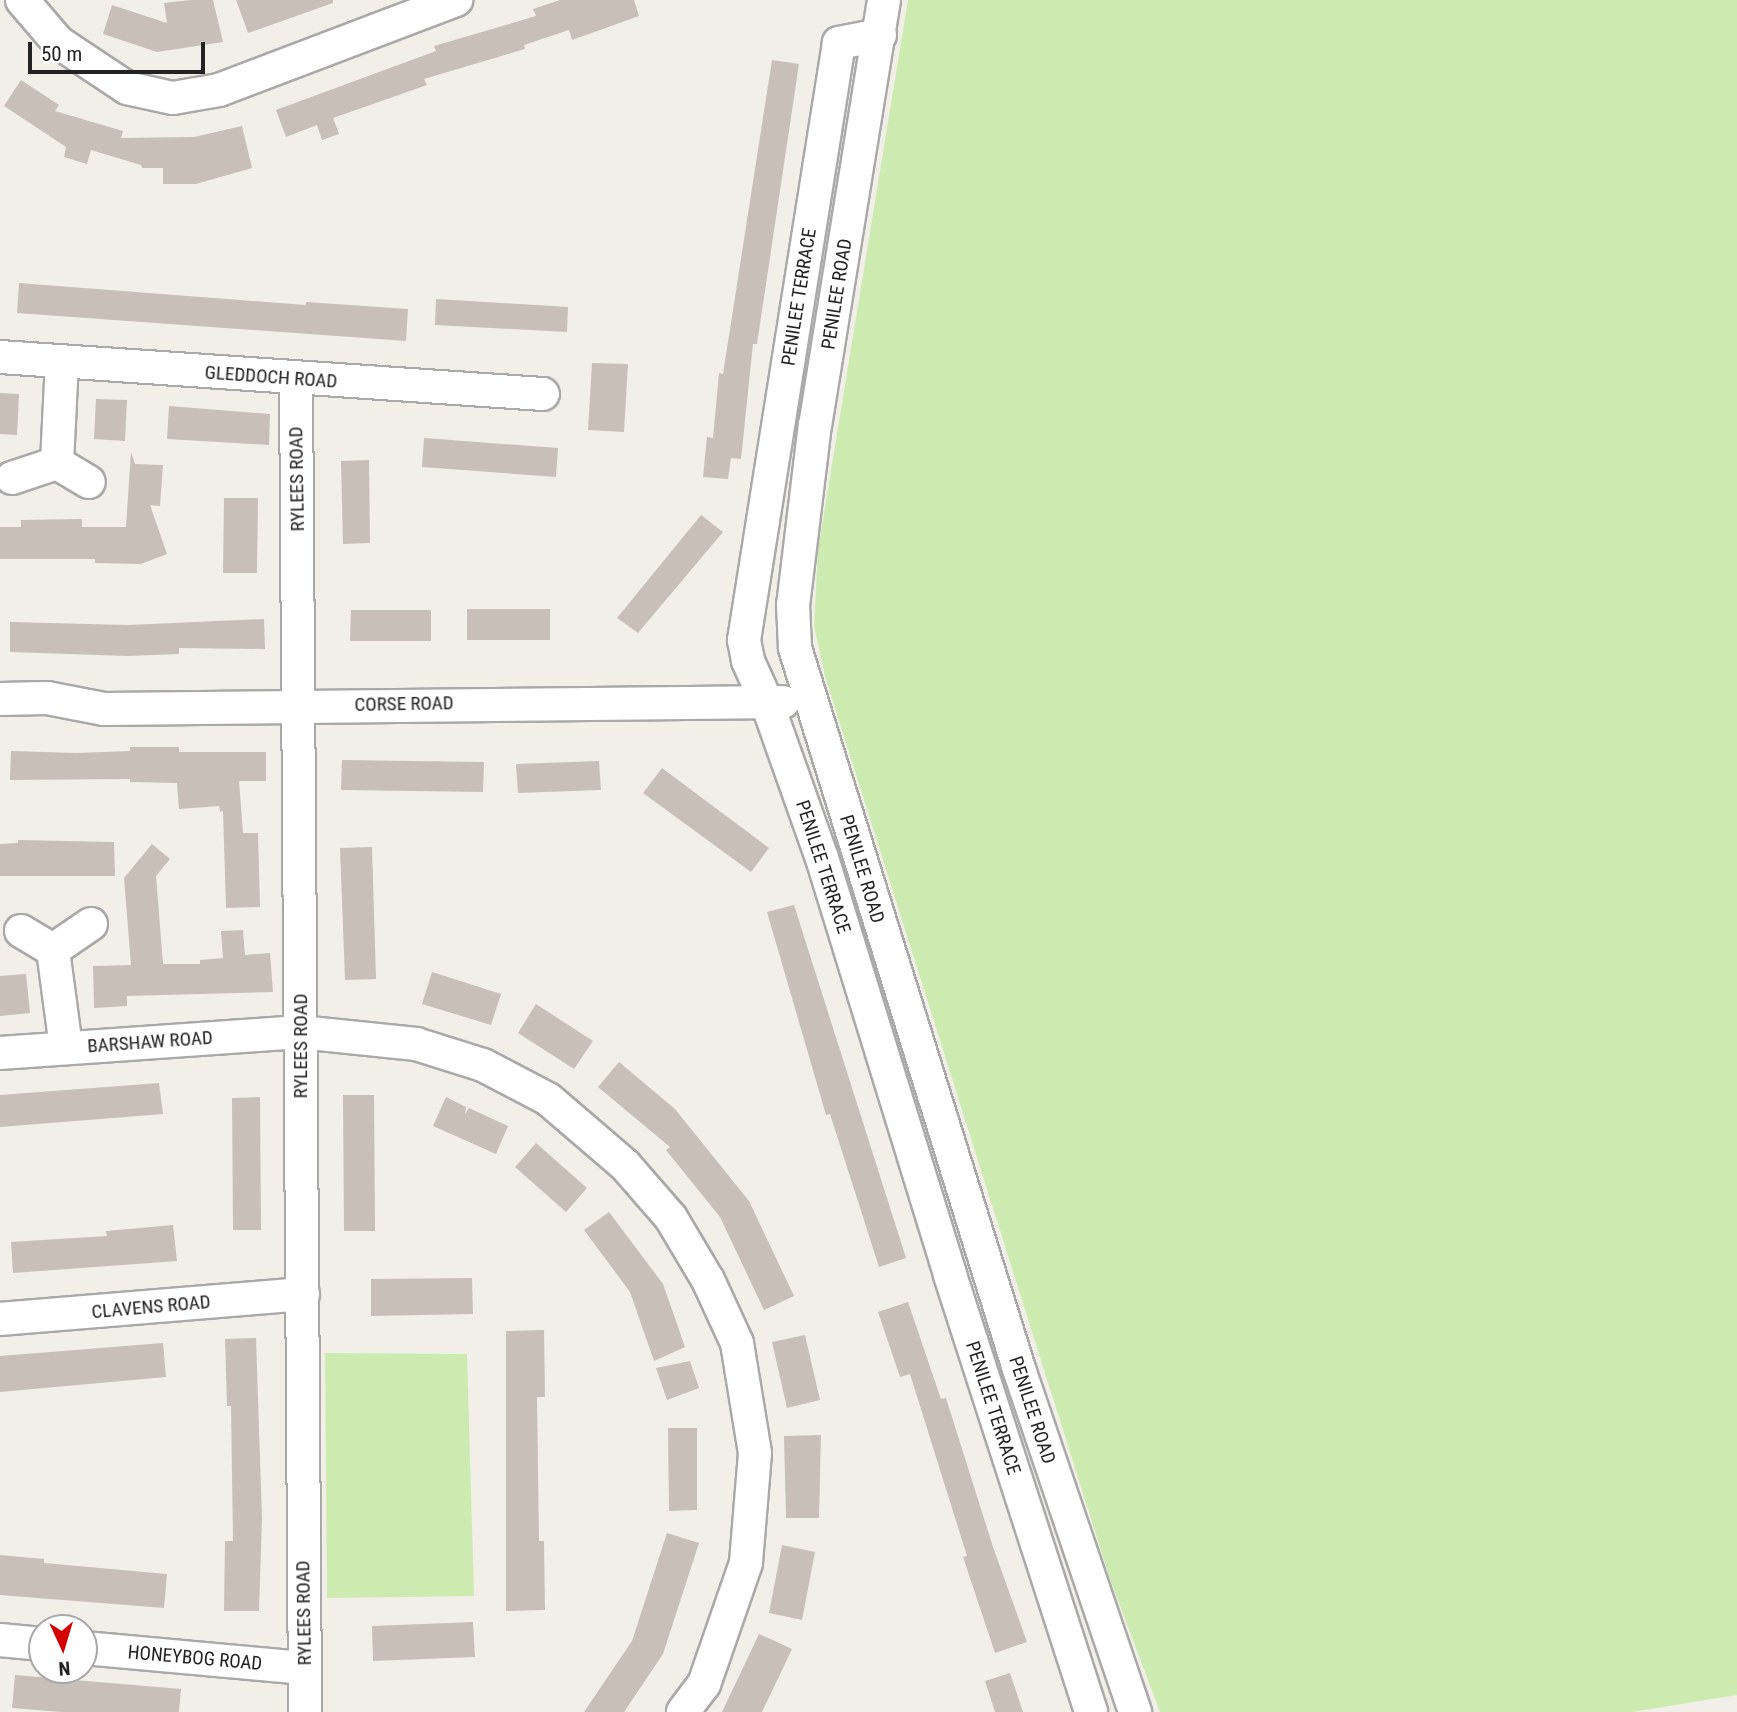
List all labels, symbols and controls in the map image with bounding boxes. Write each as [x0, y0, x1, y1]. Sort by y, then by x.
scale bar [32, 28, 208, 72]
text: 50 m [41, 42, 82, 66]
street label: PENILEE TERRACE [777, 226, 821, 368]
street label: PENILEE ROAD [817, 237, 857, 351]
street label: GLEDDOCH ROAD [204, 361, 338, 393]
street label: RYLEES ROAD [285, 426, 309, 532]
street label: CORSE ROAD [354, 692, 454, 716]
street label: PENILEE TERRACE [791, 797, 855, 937]
street label: PENILEE ROAD [835, 812, 889, 926]
street label: RYLEES ROAD [290, 994, 312, 1098]
street label: BARSHAW ROAD [87, 1026, 213, 1058]
street label: CLAVENS ROAD [91, 1290, 211, 1324]
street label: PENILEE TERRACE [961, 1338, 1025, 1478]
street label: PENILEE ROAD [1004, 1353, 1060, 1467]
street label: RYLEES ROAD [292, 1560, 316, 1666]
north arrow [28, 1614, 98, 1684]
street label: HONEYBOG ROAD [127, 1641, 263, 1675]
text: N [58, 1657, 71, 1680]

